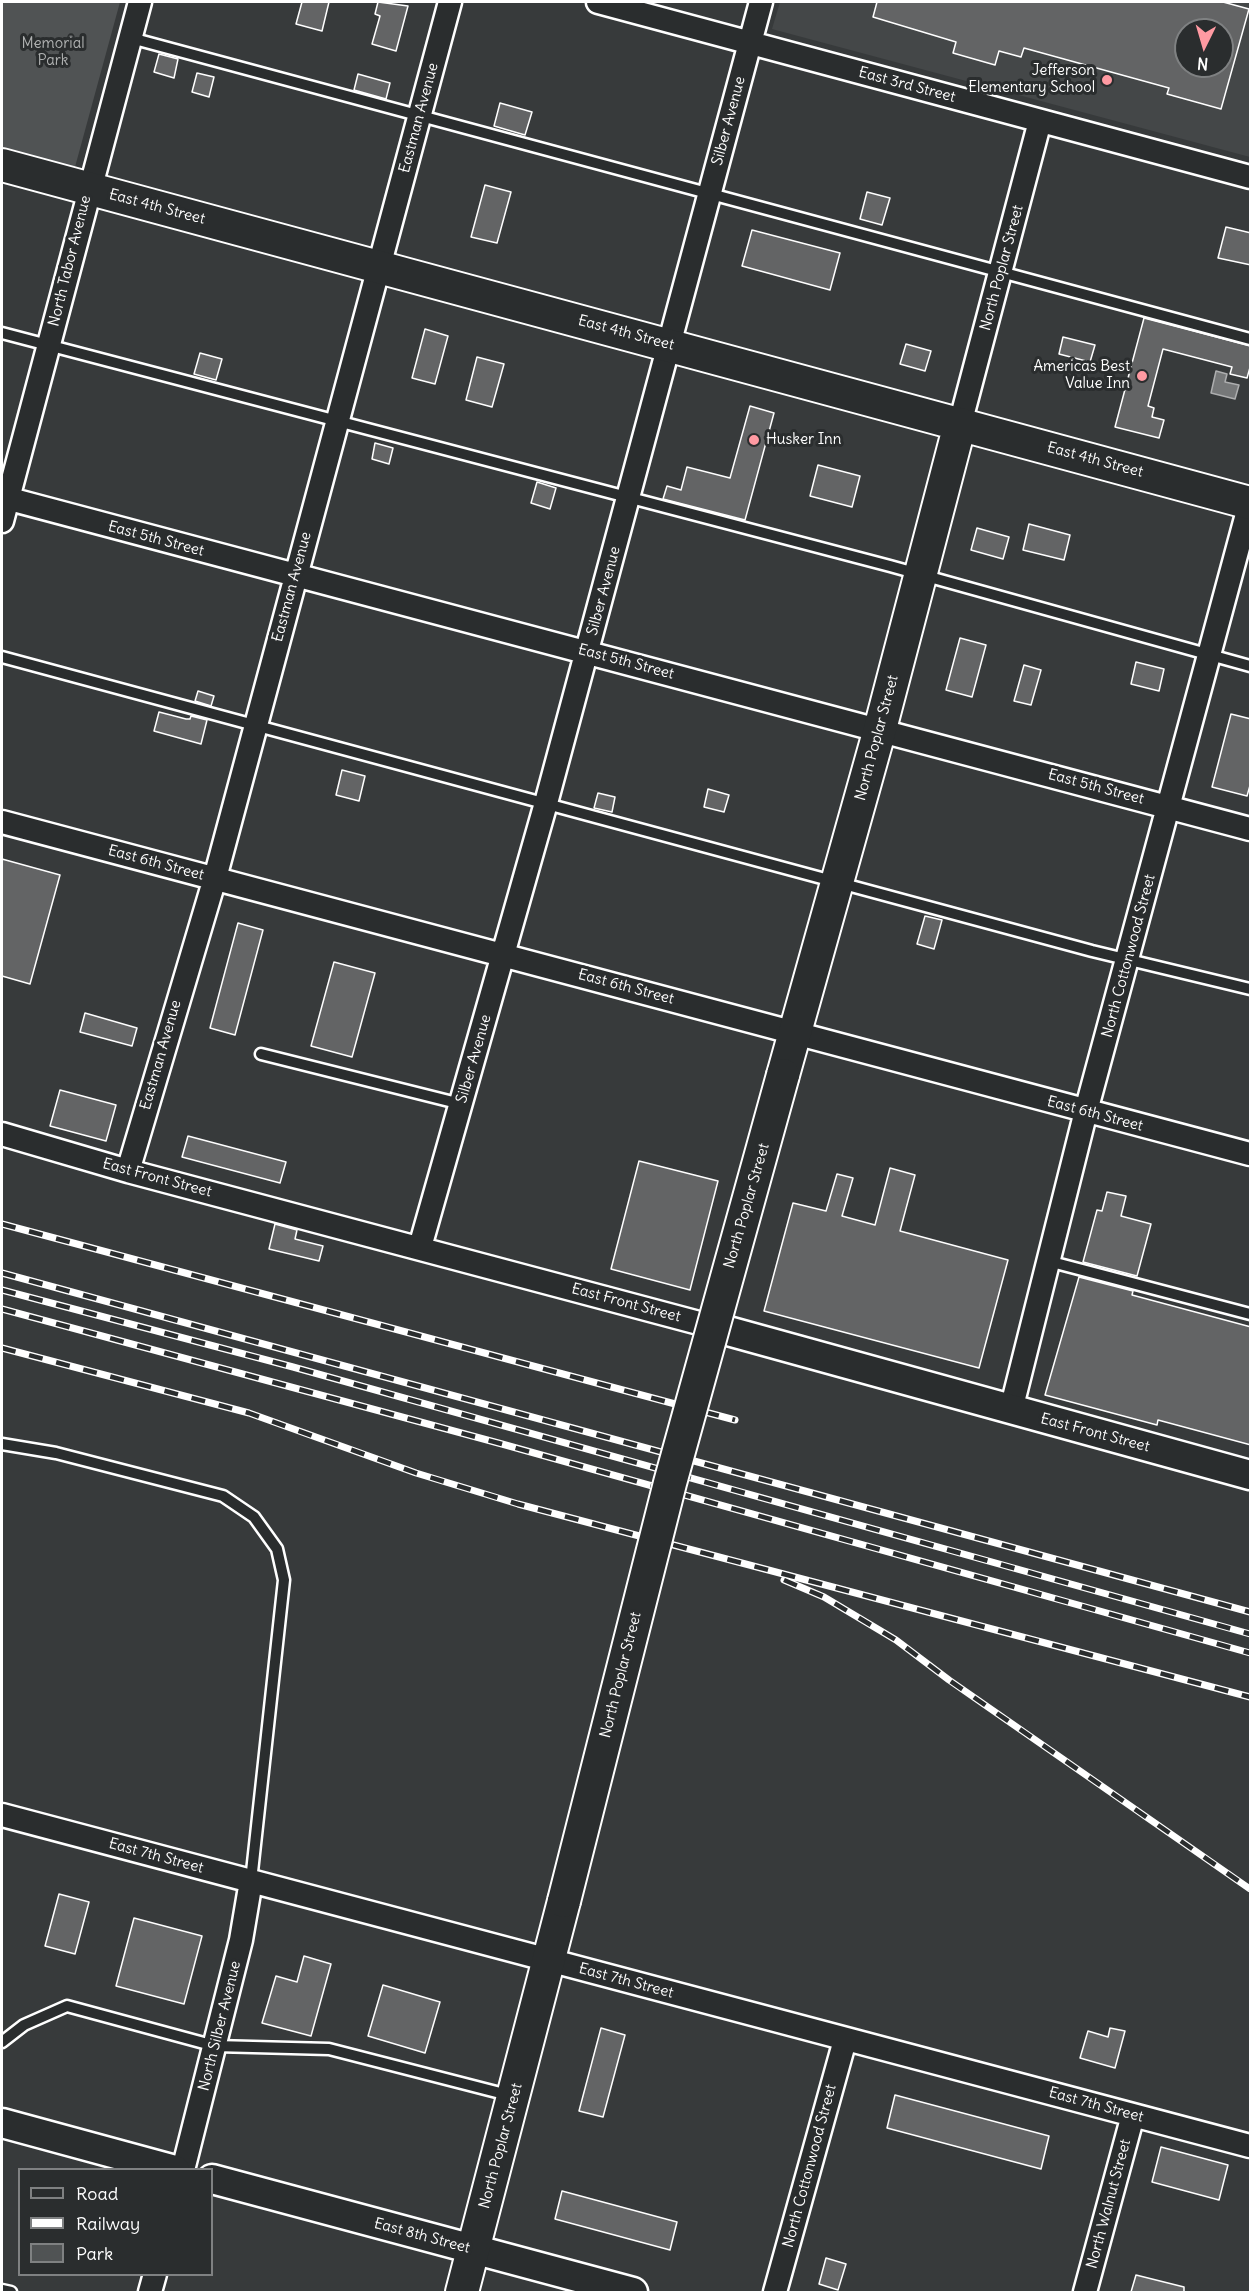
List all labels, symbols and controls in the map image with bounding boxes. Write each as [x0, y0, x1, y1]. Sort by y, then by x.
north arrow [1174, 18, 1234, 78]
park label: Memorial Park [21, 35, 85, 70]
text: N [1196, 53, 1209, 74]
street label: Eastman Avenue [396, 61, 442, 175]
place label: Jefferson Elementary School [968, 62, 1095, 97]
street label: East 3rd Street [857, 63, 957, 107]
marker: Jefferson Elementary School [1100, 73, 1114, 87]
street label: Silber Avenue [708, 75, 750, 167]
street label: East 4th Street [107, 186, 207, 228]
street label: North Tabor Avenue [45, 194, 95, 328]
street label: North Poplar Street [977, 203, 1027, 333]
street label: East 4th Street [576, 312, 676, 354]
place label: Americas Best Value Inn [1033, 358, 1130, 393]
marker: Americas Best Value Inn [1135, 369, 1149, 383]
place label: Husker Inn [766, 431, 841, 449]
marker: Husker Inn [747, 433, 761, 447]
street label: East 4th Street [1045, 439, 1145, 481]
street label: East 5th Street [106, 518, 206, 560]
street label: Eastman Avenue [269, 530, 315, 644]
street label: Silber Avenue [583, 545, 625, 637]
street label: East 5th Street [576, 641, 676, 683]
street label: North Poplar Street [852, 673, 902, 803]
street label: East 5th Street [1046, 766, 1146, 808]
street label: East 6th Street [106, 842, 206, 884]
street label: North Cottonwood Street [1099, 872, 1159, 1040]
street label: East 6th Street [576, 966, 676, 1008]
street label: Eastman Avenue [137, 998, 185, 1112]
street label: Silber Avenue [453, 1013, 495, 1105]
street label: East 6th Street [1045, 1093, 1145, 1135]
street label: North Poplar Street [721, 1141, 773, 1271]
street label: East Front Street [101, 1155, 213, 1201]
street label: East Front Street [570, 1280, 682, 1326]
street label: East Front Street [1039, 1410, 1151, 1456]
street label: North Poplar Street [597, 1610, 645, 1740]
street label: East 7th Street [107, 1835, 205, 1877]
street label: North Silber Avenue [195, 1959, 245, 2093]
street label: East 7th Street [577, 1960, 675, 2002]
street label: North Poplar Street [476, 2081, 526, 2211]
street label: North Cottonwood Street [780, 2082, 840, 2250]
street label: East 7th Street [1047, 2084, 1145, 2126]
street label: North Walnut Street [1083, 2137, 1135, 2271]
legend [18, 2168, 213, 2276]
text: Road [76, 2182, 118, 2205]
text: Railway [76, 2212, 140, 2235]
street label: East 8th Street [372, 2215, 472, 2257]
text: Park [76, 2242, 113, 2265]

